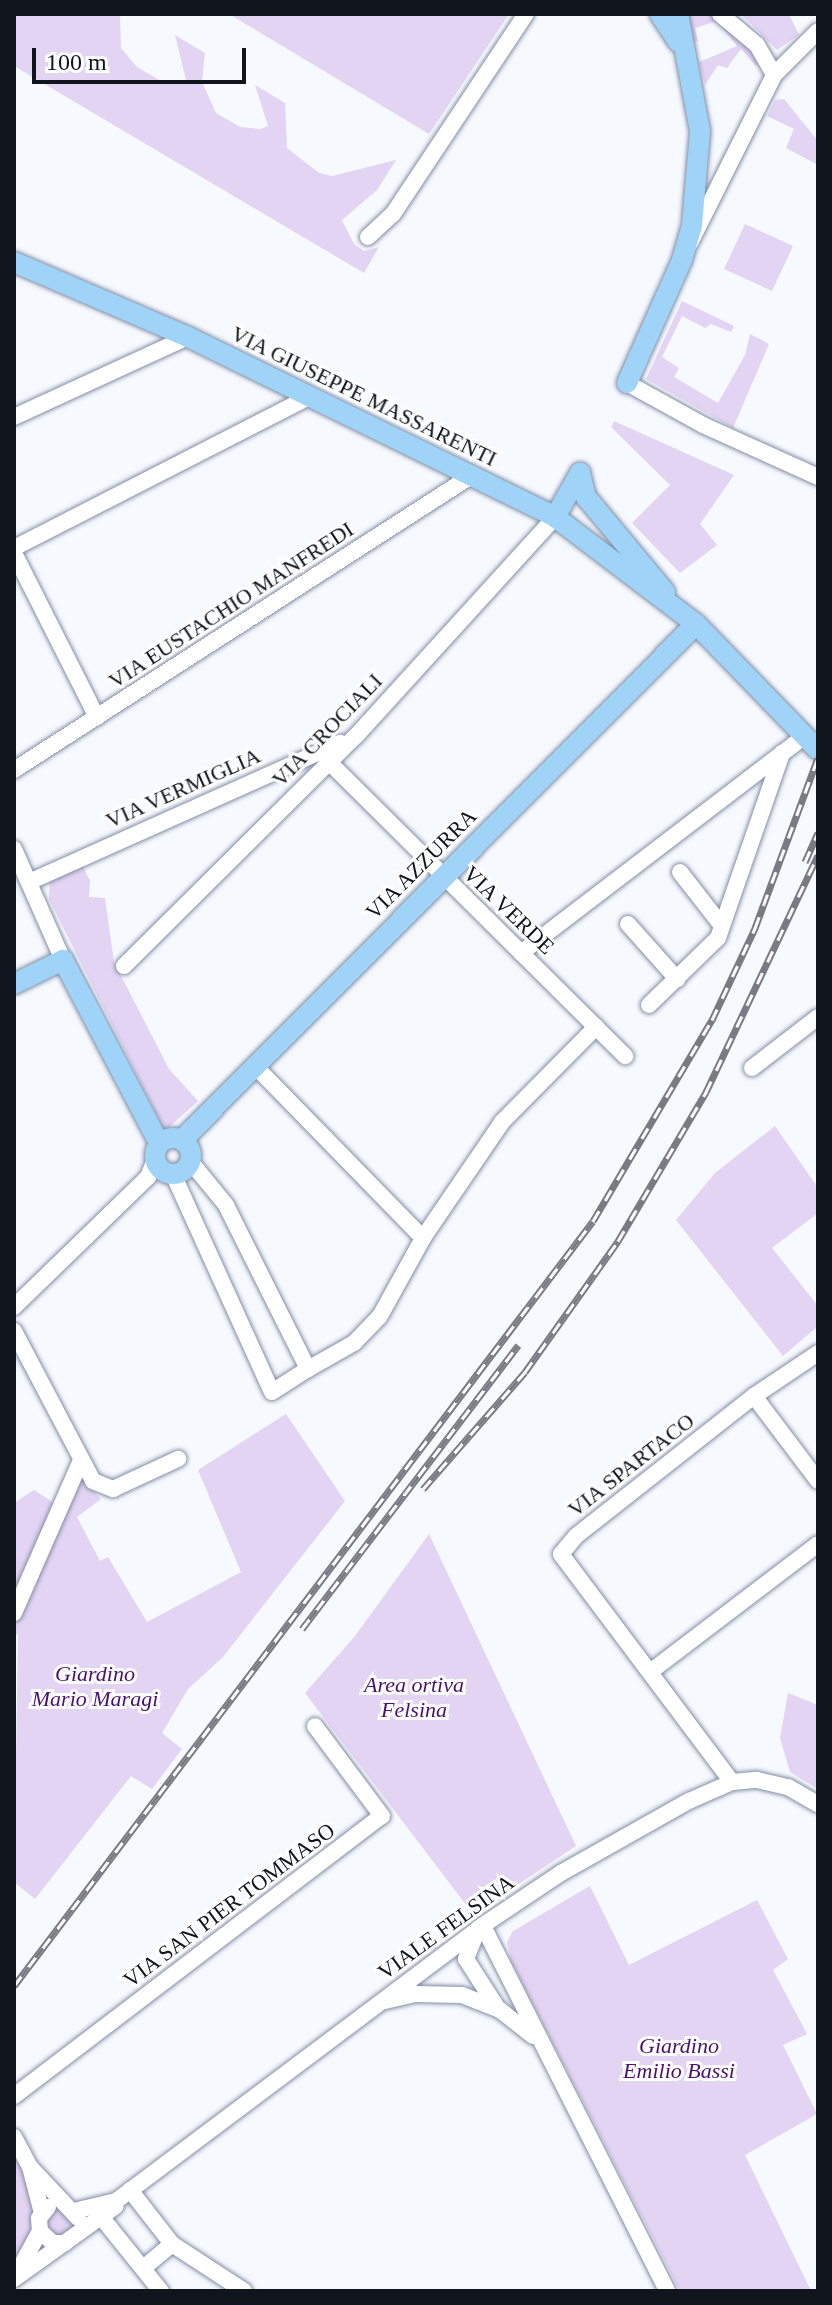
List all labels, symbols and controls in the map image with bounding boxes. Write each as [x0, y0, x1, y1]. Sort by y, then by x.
scale bar [36, 32, 250, 82]
text: 100 m [46, 49, 107, 75]
street label: VIA GIUSEPPE MASSARENTI [226, 320, 502, 472]
street label: VIA EUSTACHIO MANFREDI [103, 516, 359, 694]
street label: VIA CROCIALI [266, 667, 388, 793]
street label: VIA VERMIGLIA [101, 742, 265, 834]
street label: VIA AZZURRA [359, 802, 483, 926]
street label: VIA VERDE [457, 860, 561, 960]
street label: VIA SPARTACO [562, 1407, 700, 1523]
park label: Giardino Mario Maragi [32, 1660, 158, 1712]
park label: Area ortiva Felsina [364, 1671, 464, 1722]
street label: VIA SAN PIER TOMMASO [117, 1816, 341, 1994]
street label: VIALE FELSINA [373, 1869, 519, 1985]
park label: Giardino Emilio Bassi [623, 2032, 735, 2084]

